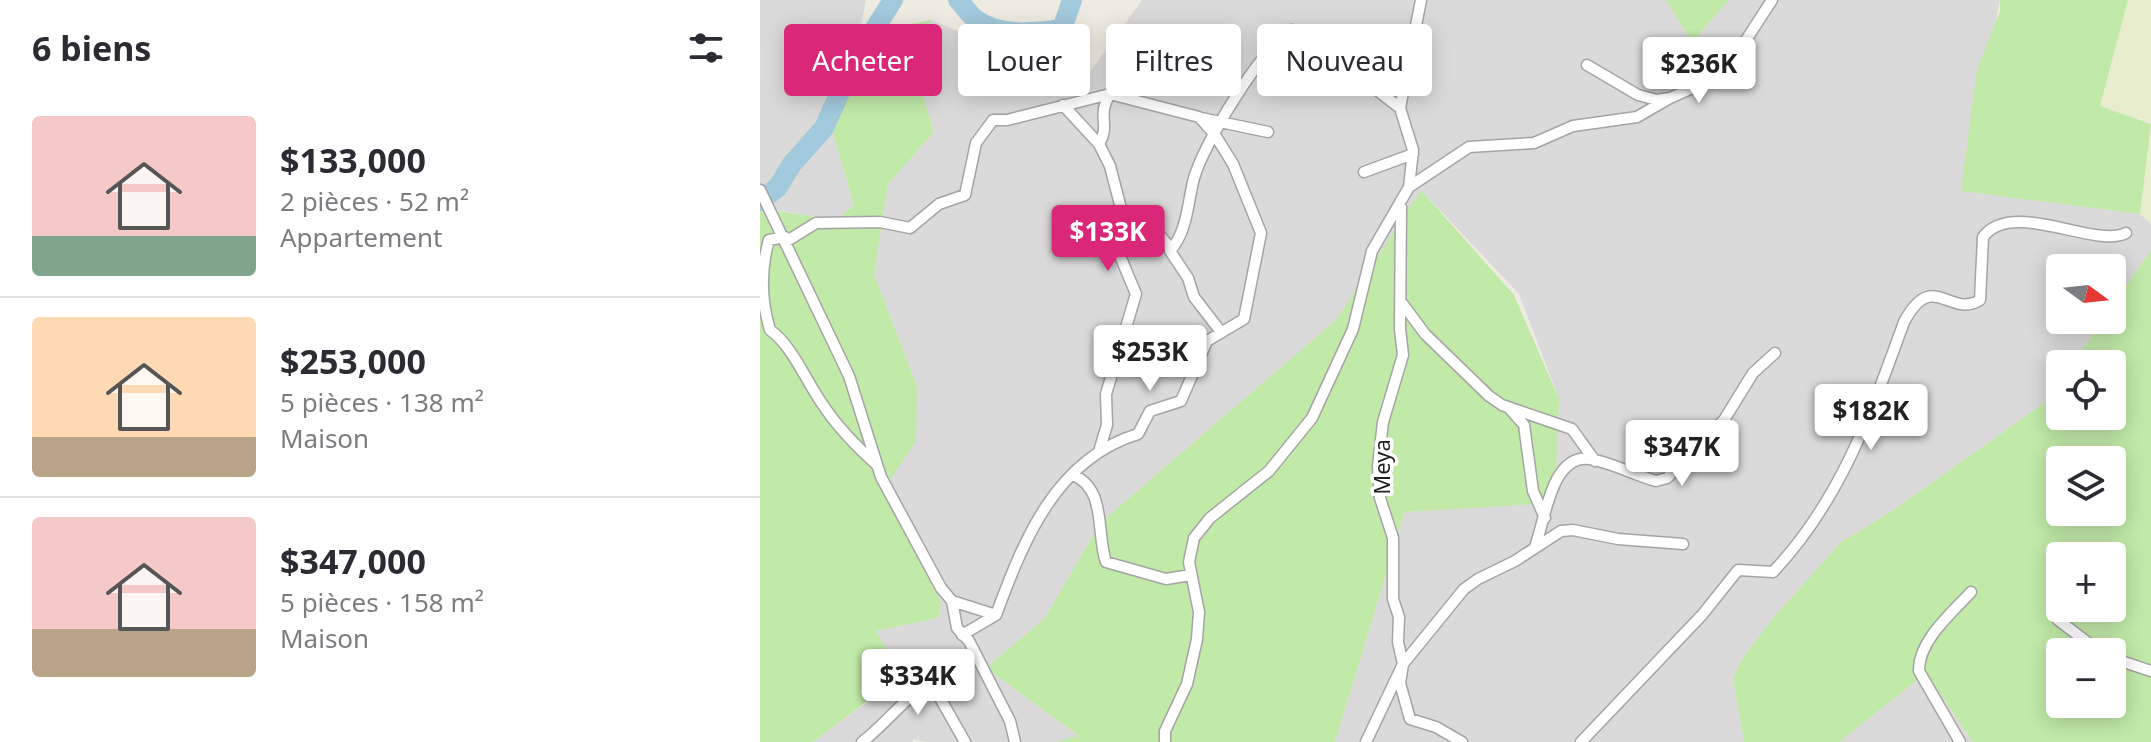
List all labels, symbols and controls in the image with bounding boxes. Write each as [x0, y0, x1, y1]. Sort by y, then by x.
chip: Acheter [784, 24, 942, 96]
chip: Louer [958, 24, 1090, 96]
chip: Filtres [1106, 24, 1241, 96]
chip: Nouveau [1257, 24, 1432, 96]
text: 6 biens [32, 25, 151, 71]
icon: filters [684, 26, 728, 70]
pin: $236K [1643, 37, 1755, 105]
text: $236K [1661, 45, 1737, 81]
text: $133,000 [280, 137, 426, 183]
icon: home [96, 148, 192, 244]
text: 2 pièces · 52 m² [280, 183, 469, 219]
pin: $133K [1052, 205, 1164, 273]
text: $133K [1070, 213, 1146, 249]
text: Appartement [280, 219, 442, 255]
north arrow [2046, 254, 2126, 334]
map controls [2046, 254, 2126, 718]
pin: $253K [1094, 325, 1206, 393]
text: $253K [1112, 333, 1188, 369]
text: $253,000 [280, 338, 426, 384]
icon: home [96, 349, 192, 445]
button: locate [2046, 350, 2126, 430]
text: 5 pièces · 138 m² [280, 384, 484, 420]
pin: $182K [1815, 384, 1927, 452]
text: $182K [1833, 392, 1909, 428]
text: Maison [280, 420, 369, 456]
pin: $347K [1626, 420, 1738, 488]
text: $347K [1644, 428, 1720, 464]
street label: Meya [1366, 439, 1396, 495]
button: layers [2046, 446, 2126, 526]
text: $347,000 [280, 538, 426, 584]
button: + [2046, 542, 2126, 622]
icon: home [96, 549, 192, 645]
text: 5 pièces · 158 m² [280, 584, 484, 620]
text: Maison [280, 620, 369, 656]
button: − [2046, 638, 2126, 718]
pin: $334K [862, 649, 974, 717]
text: $334K [880, 657, 956, 693]

